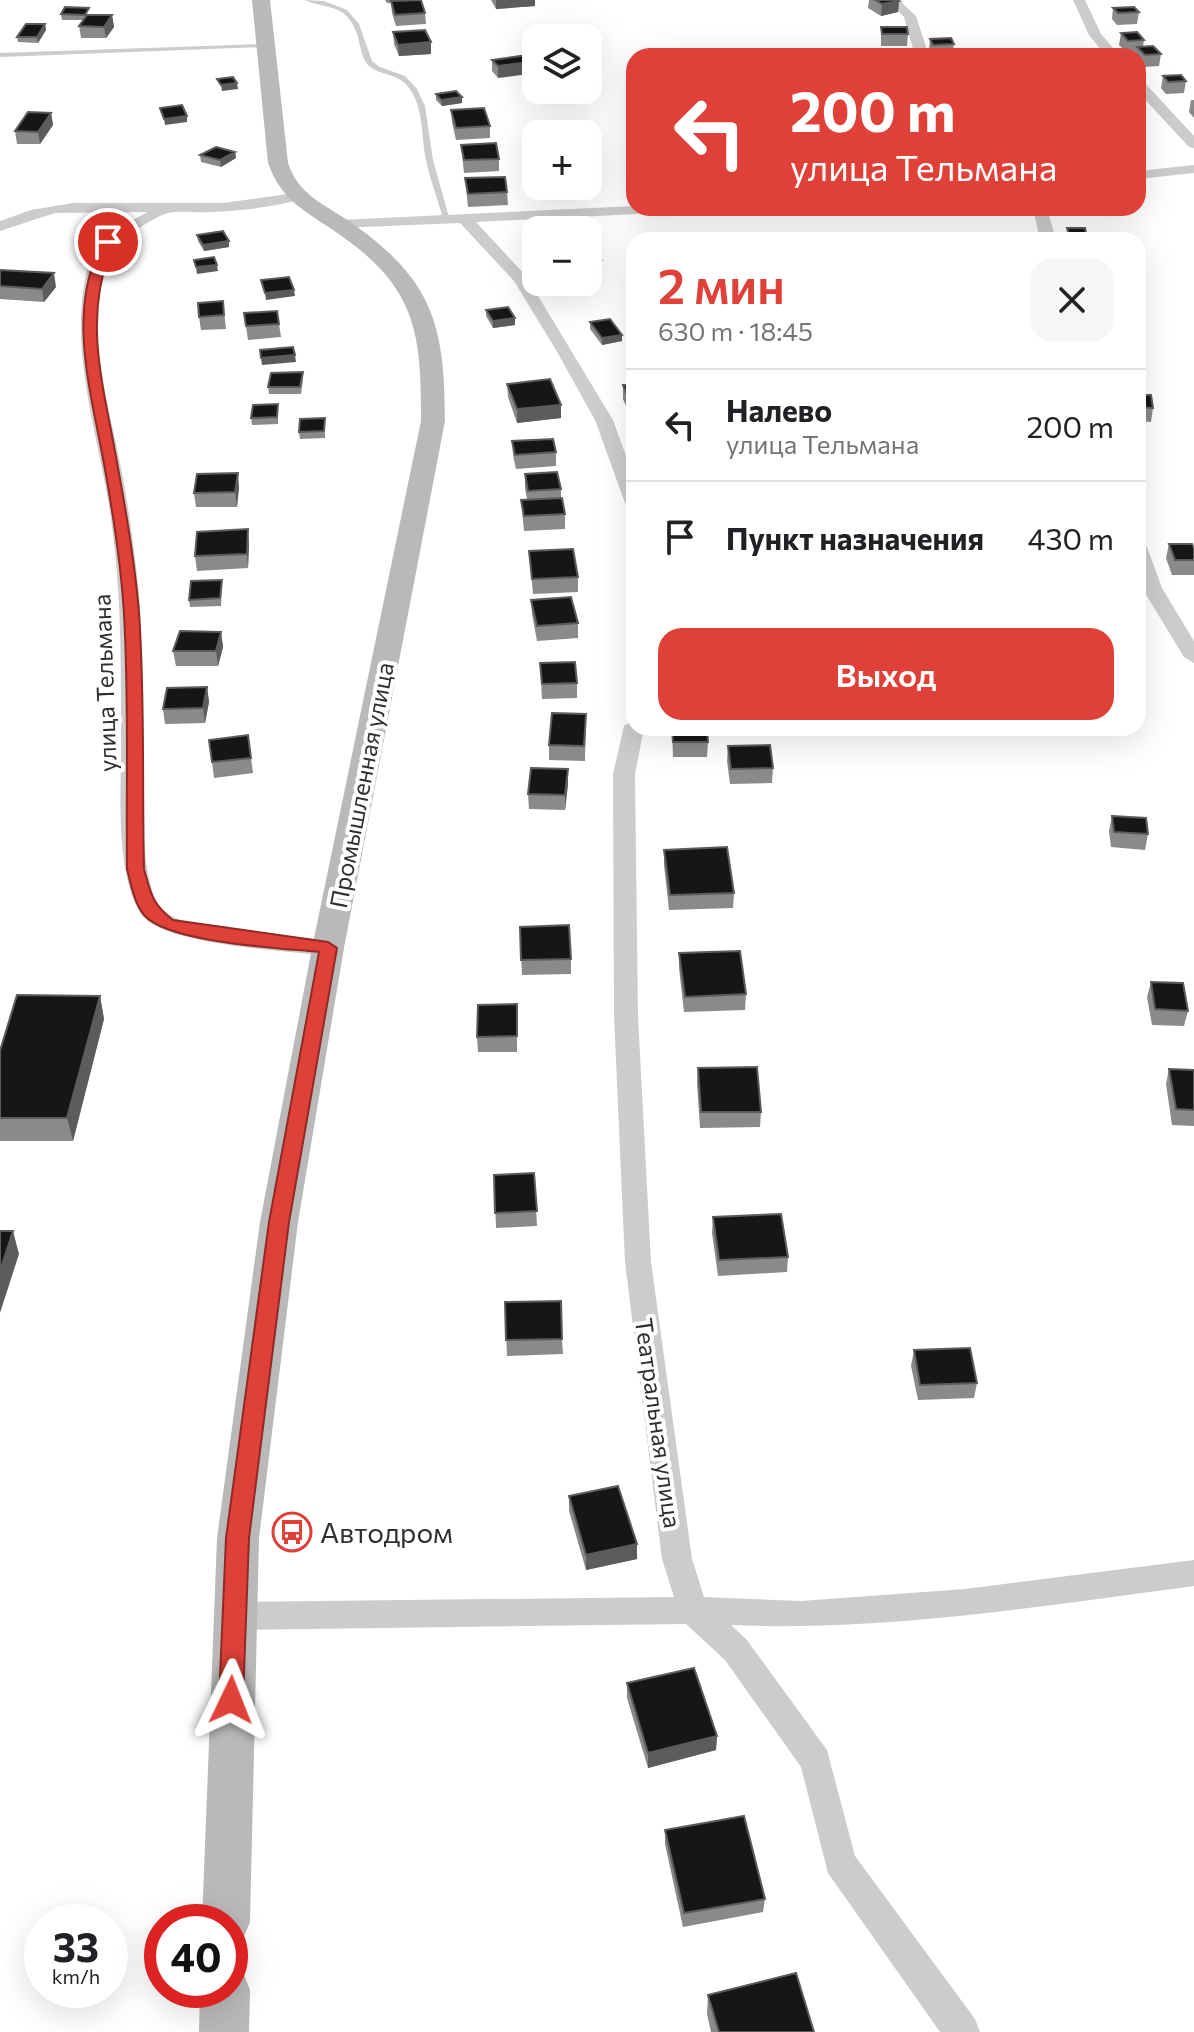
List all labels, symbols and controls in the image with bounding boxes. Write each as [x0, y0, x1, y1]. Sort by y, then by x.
map controls [522, 24, 602, 296]
button: layers [522, 24, 602, 104]
text: 200 m [790, 75, 956, 144]
icon: left [658, 80, 762, 184]
button: + [522, 120, 602, 200]
text: улица Тельмана [790, 144, 1057, 188]
pin [74, 208, 142, 276]
button: − [522, 216, 602, 296]
icon: arrive [86, 220, 130, 264]
text: 2 мин [658, 255, 785, 314]
button: close [1030, 258, 1114, 342]
text: 630 m · 18:45 [658, 315, 813, 346]
text: Налево [726, 391, 832, 428]
icon: left [658, 403, 702, 447]
text: 200 m [1026, 407, 1114, 444]
text: улица Тельмана [726, 428, 919, 459]
icon: arrive [658, 515, 702, 559]
text: Пункт назначения [726, 519, 984, 556]
text: 430 m [1027, 519, 1114, 556]
street label: улица Тельмана [86, 593, 122, 773]
button: Выход [658, 628, 1114, 720]
street label: Промышленная улица [323, 660, 399, 910]
street label: Театральная улица [630, 1316, 688, 1530]
bus stop icon: Автодром [271, 1511, 313, 1553]
place label: Автодром [320, 1515, 453, 1549]
position arrow [189, 1658, 273, 1742]
speed limit sign: 40 [144, 1904, 248, 2008]
text: 33 [53, 1921, 99, 1970]
text: km/h [52, 1964, 100, 1988]

